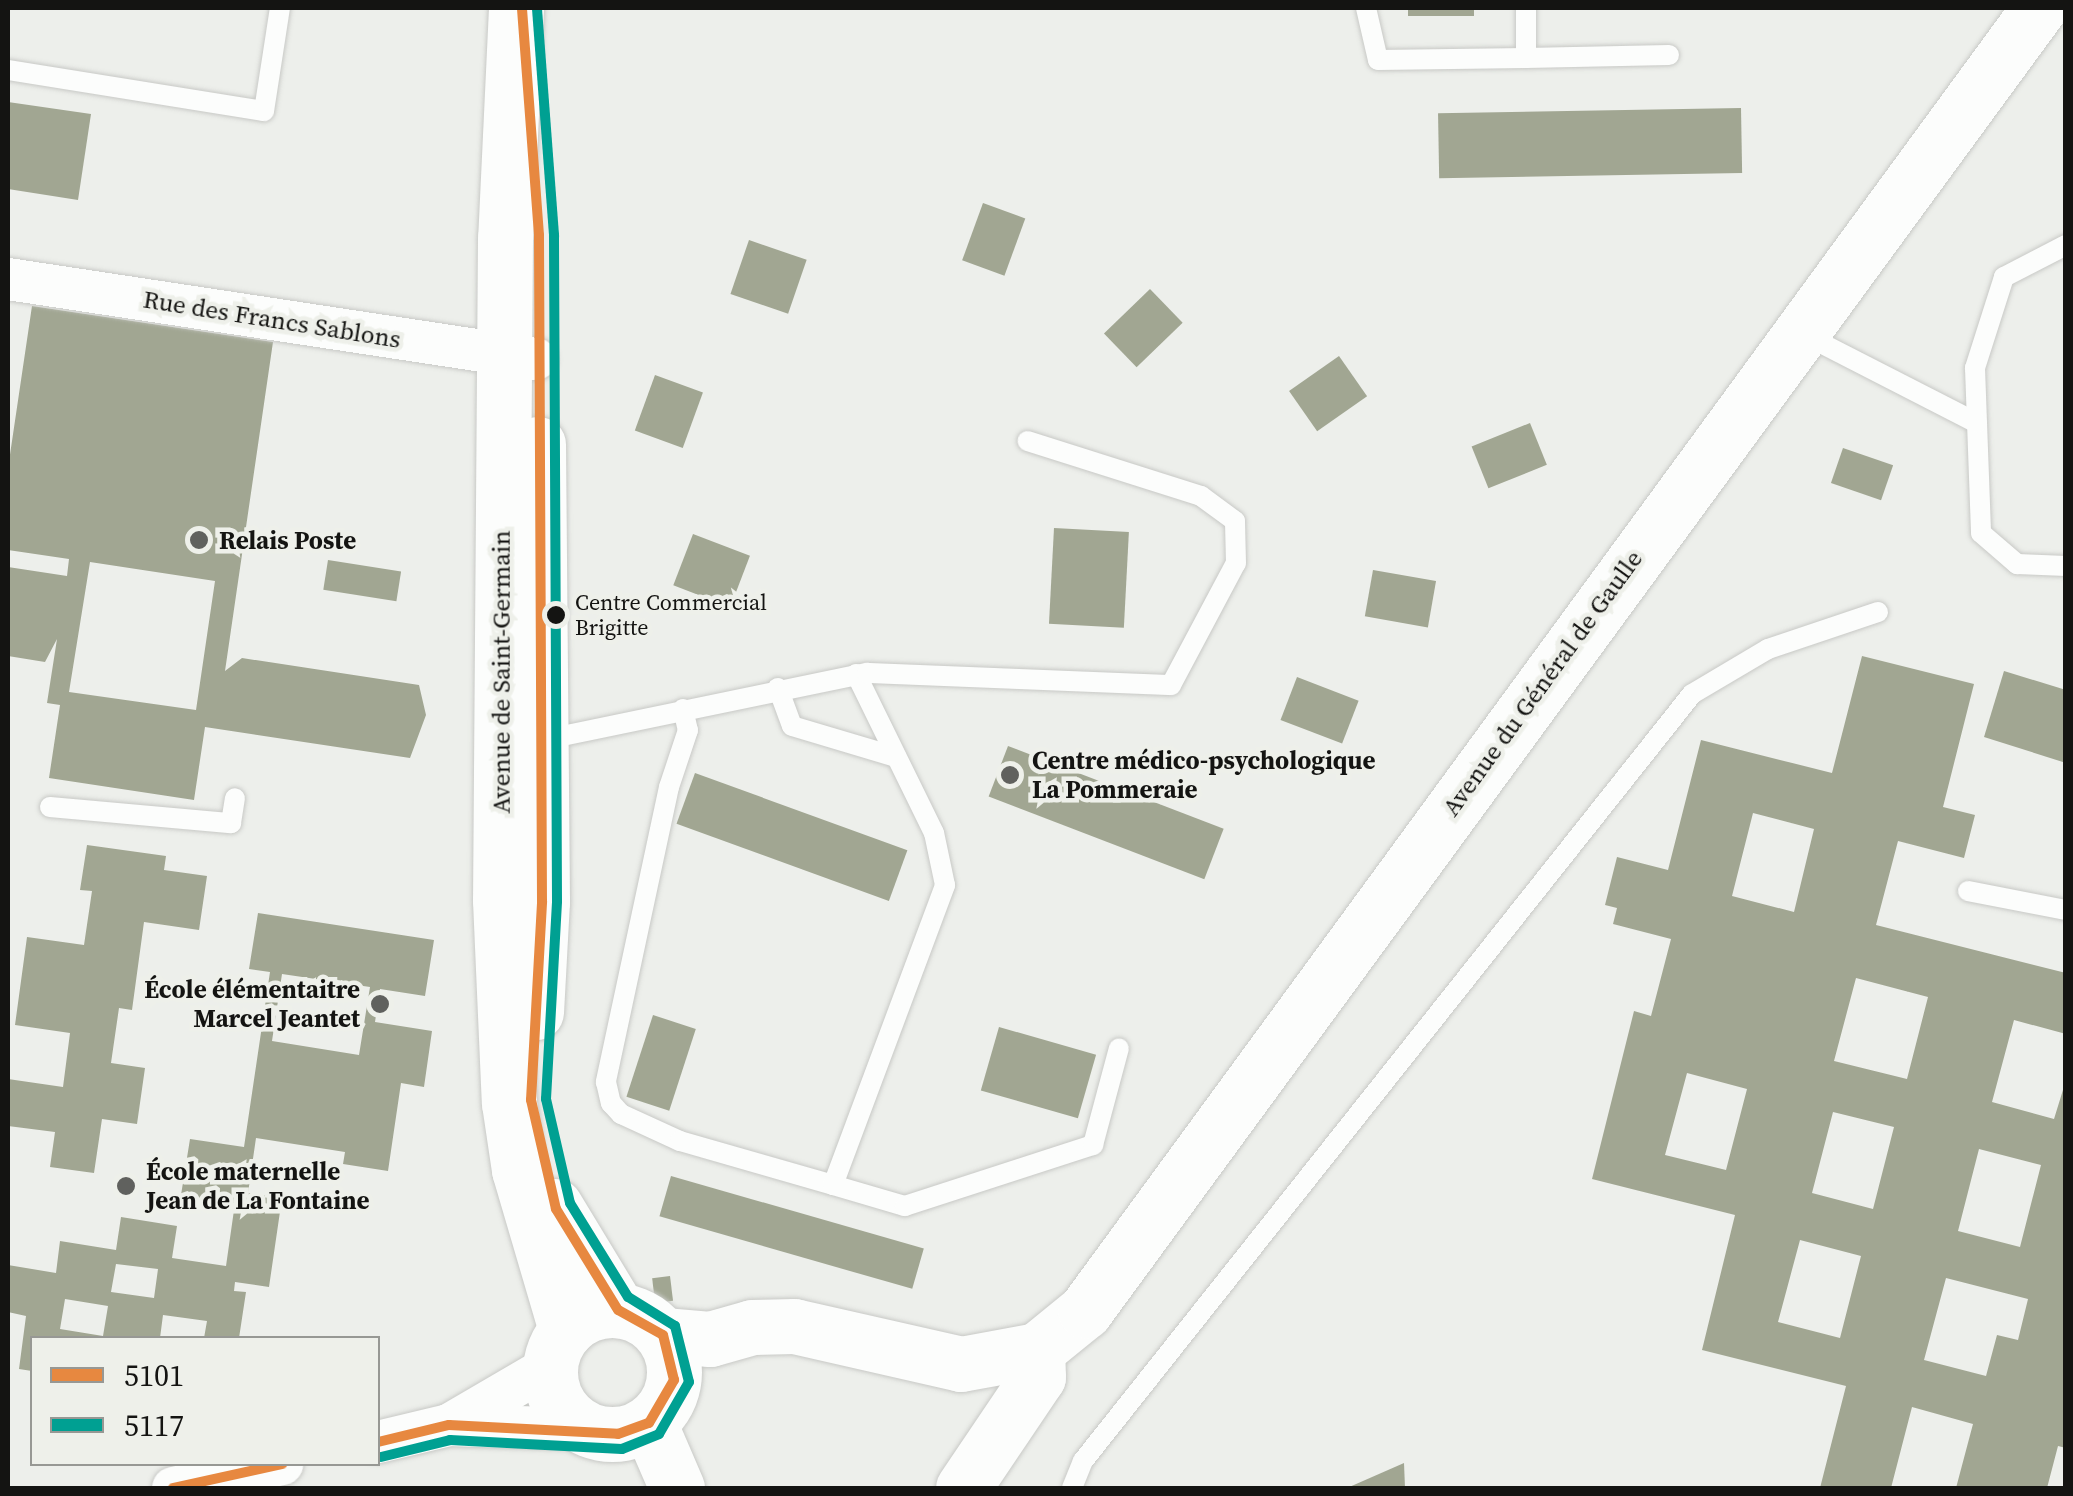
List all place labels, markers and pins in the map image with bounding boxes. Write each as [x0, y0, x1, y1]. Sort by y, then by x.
place label: Relais Poste [219, 525, 356, 555]
marker: Relais Poste [188, 529, 210, 551]
place label: Centre Commercial Brigitte [575, 589, 767, 640]
marker: Centre Commercial Brigitte [546, 605, 566, 625]
place label: Centre médico-psychologique La Pommeraie [1032, 746, 1375, 805]
marker: Centre médico-psychologique La Pommeraie [997, 762, 1023, 788]
place label: École élémentaitre Marcel Jeantet [144, 975, 360, 1034]
marker: École élémentaitre Marcel Jeantet [369, 993, 391, 1015]
place label: École maternelle Jean de La Fontaine [146, 1157, 370, 1216]
marker: École maternelle Jean de La Fontaine [115, 1175, 137, 1197]

